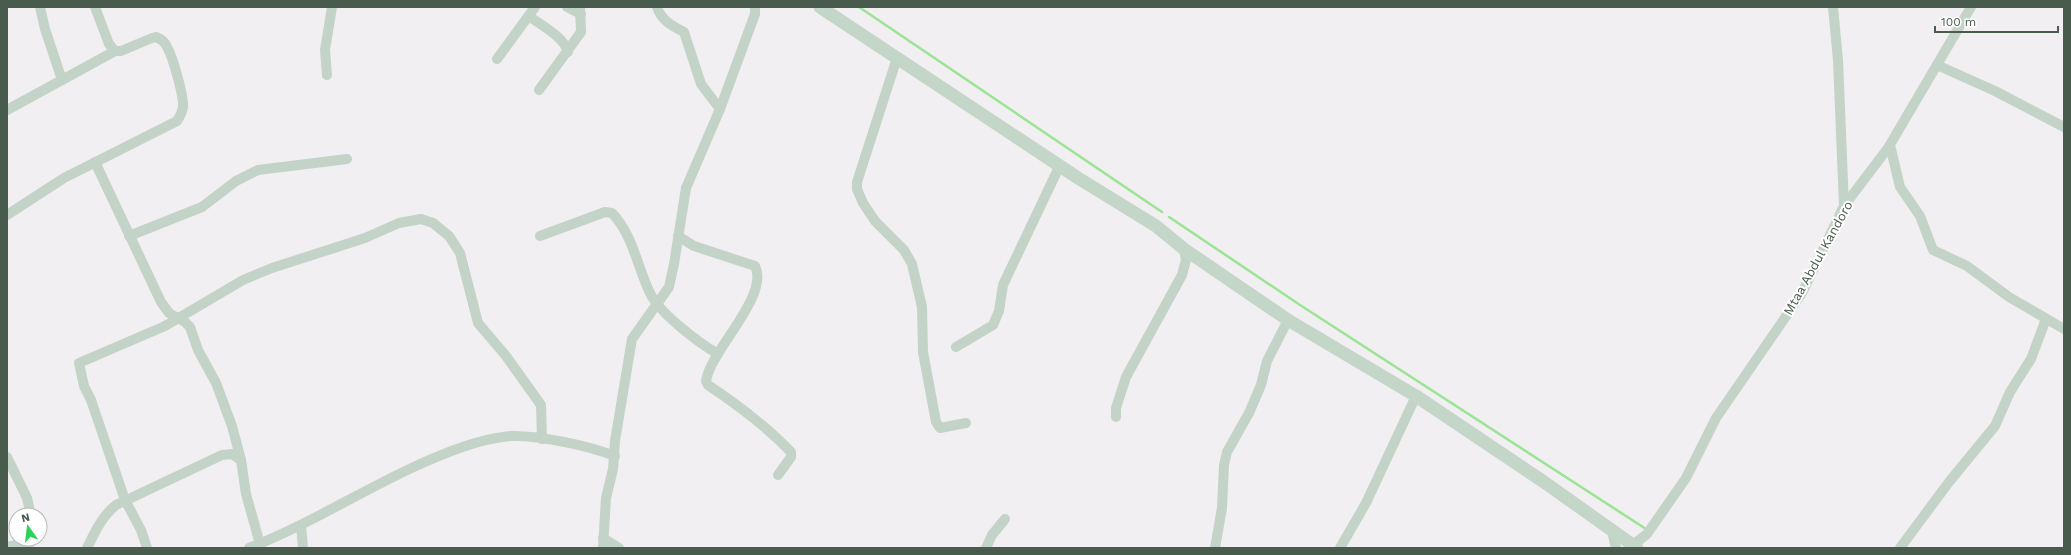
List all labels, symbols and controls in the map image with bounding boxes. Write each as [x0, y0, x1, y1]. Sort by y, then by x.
scale bar [1935, 8, 2058, 34]
text: 100 m [1941, 15, 1976, 29]
street label: Mtaa Abdul Kandoro [1780, 198, 1856, 318]
north arrow [8, 507, 48, 547]
text: N [20, 510, 31, 525]

